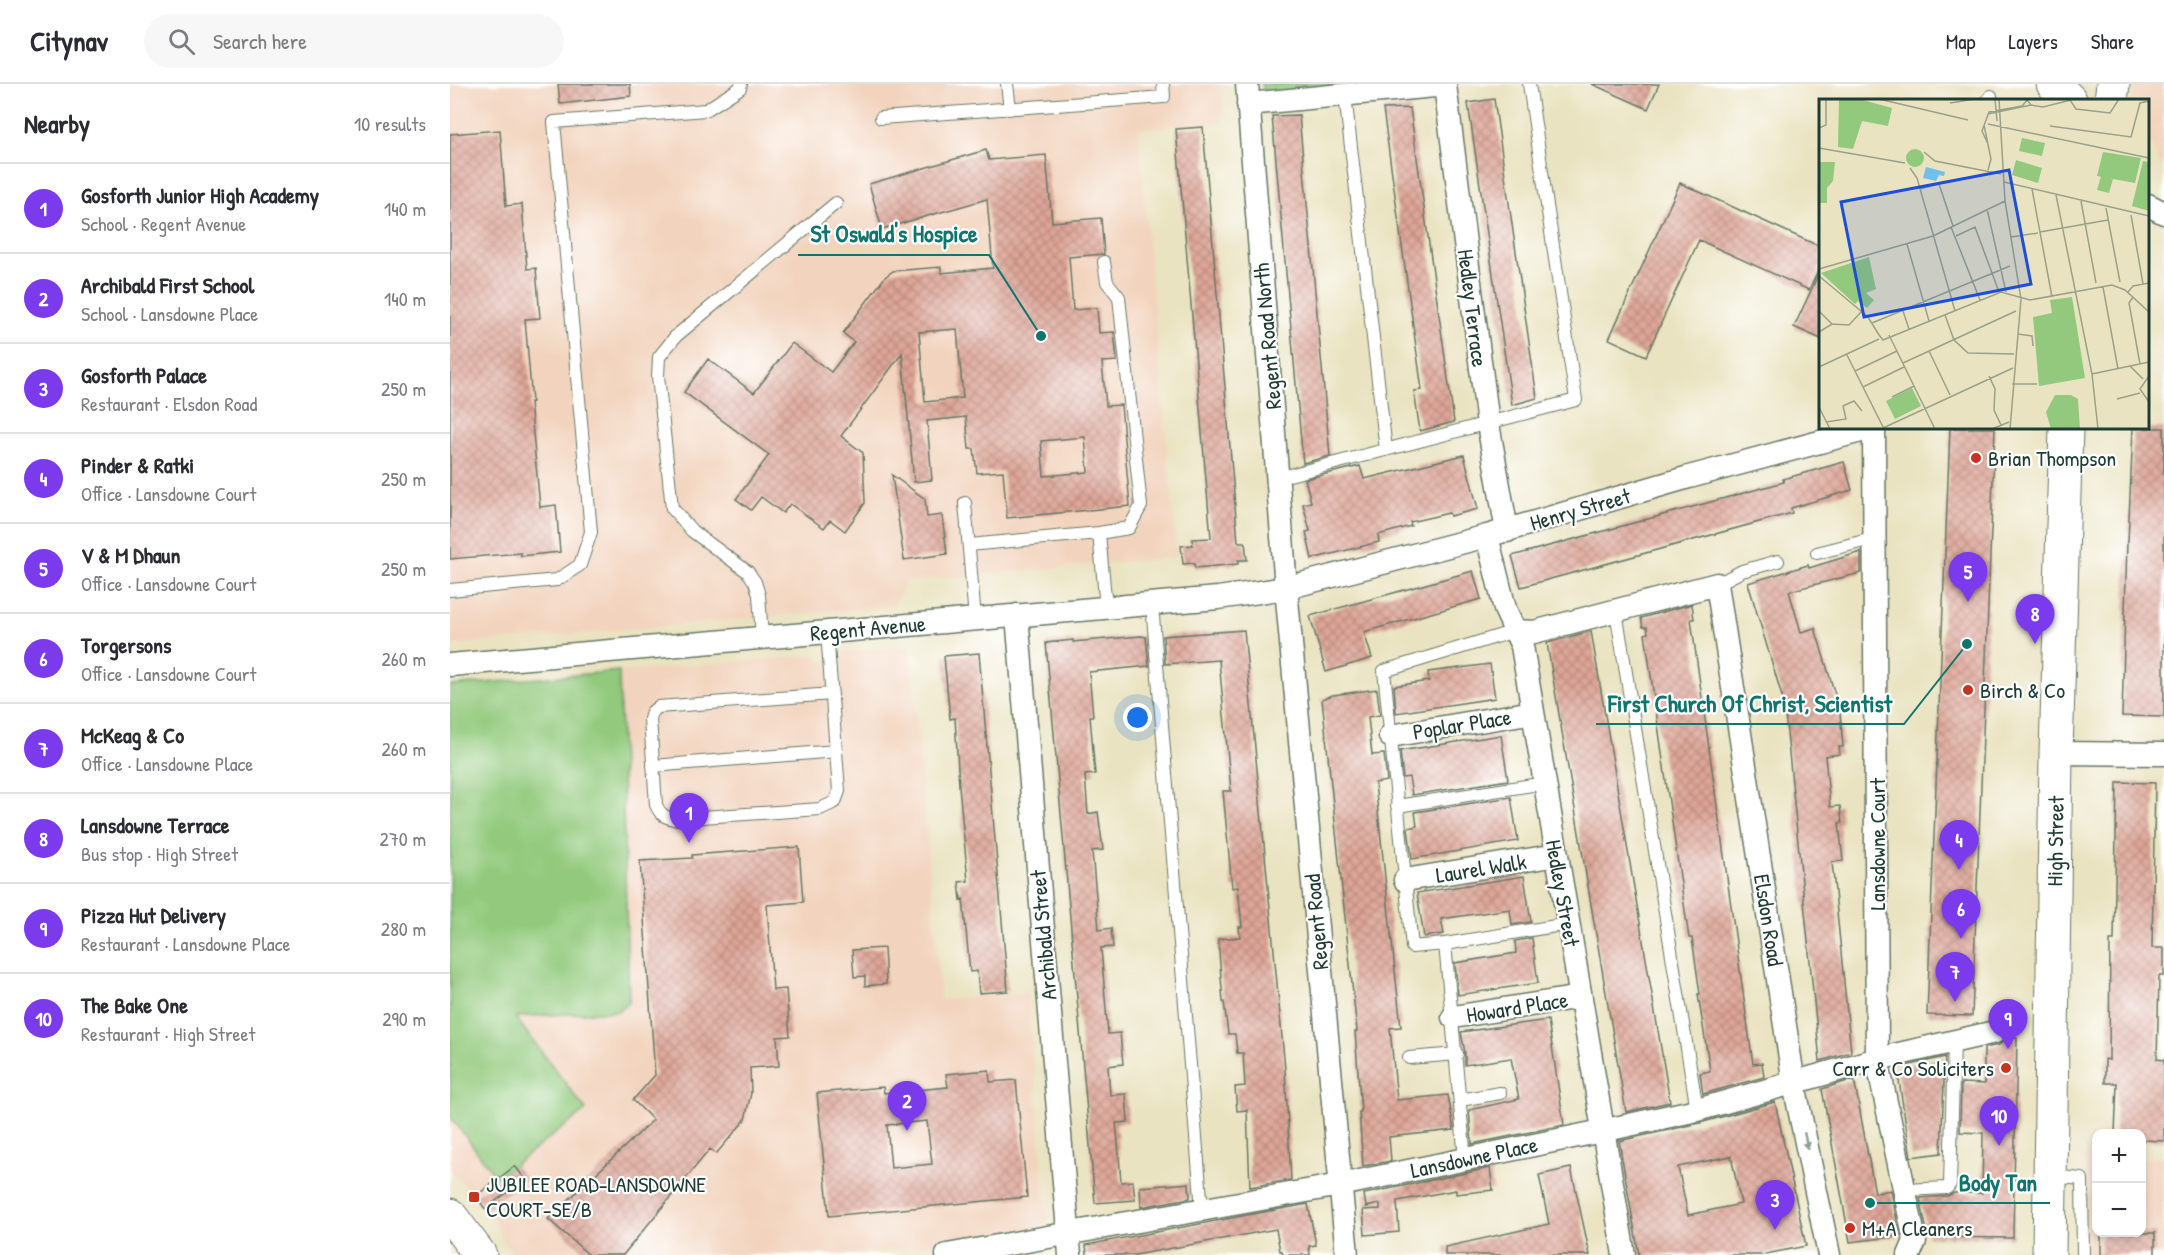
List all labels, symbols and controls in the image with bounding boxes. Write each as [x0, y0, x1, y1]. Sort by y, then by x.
search box [144, 14, 564, 68]
text: Citynav [30, 22, 108, 60]
icon: search [165, 25, 198, 58]
text: Search here [213, 26, 307, 56]
text: Map [1946, 27, 1975, 56]
text: Layers [2008, 27, 2058, 56]
text: Share [2091, 27, 2134, 56]
inset map [1819, 99, 2149, 429]
text: Nearby [24, 106, 90, 141]
text: 10 results [354, 110, 426, 137]
text: Gosforth Junior High Academy [81, 180, 319, 210]
text: 1 [40, 195, 47, 222]
text: 140 m [384, 195, 426, 222]
text: School · Regent Avenue [81, 210, 246, 237]
callout: St Oswald's Hospice [798, 213, 989, 255]
text: St Oswald's Hospice [811, 217, 978, 250]
street label: Hedley Terrace [1451, 247, 1495, 369]
street label: Regent Road North [1246, 262, 1288, 410]
text: Archibald First School [81, 270, 254, 300]
text: 2 [39, 285, 48, 312]
text: 140 m [384, 285, 426, 312]
text: School · Lansdowne Place [81, 300, 258, 327]
text: Gosforth Palace [81, 360, 207, 390]
text: 3 [39, 375, 48, 402]
text: 250 m [381, 375, 426, 402]
text: Restaurant · Elsdon Road [81, 390, 257, 417]
place label: Brian Thompson [1988, 443, 2116, 473]
text: Pinder & Ratki [81, 450, 194, 480]
marker: Brian Thompson [1969, 451, 1983, 465]
text: 4 [40, 465, 47, 492]
text: 250 m [381, 465, 426, 492]
text: Office · Lansdowne Court [81, 480, 256, 507]
street label: Henry Street [1526, 480, 1634, 538]
text: V & M Dhaun [81, 540, 180, 570]
pin: 5 [1948, 552, 1988, 602]
text: 5 [39, 555, 48, 582]
text: 250 m [381, 555, 426, 582]
text: Office · Lansdowne Court [81, 570, 256, 597]
pin: 8 [2016, 594, 2054, 644]
street label: Regent Avenue [809, 608, 927, 648]
text: Torgersons [81, 630, 171, 660]
text: 6 [40, 645, 47, 672]
text: 260 m [382, 645, 426, 672]
text: Office · Lansdowne Court [81, 660, 256, 687]
place label: Birch & Co [1980, 675, 2065, 705]
callout: First Church Of Christ, Scientist [1596, 682, 1904, 724]
marker: Birch & Co [1961, 683, 1975, 697]
text: First Church Of Christ, Scientist [1607, 687, 1893, 719]
street label: Poplar Place [1411, 701, 1514, 747]
your location [1123, 703, 1152, 732]
text: McKeag & Co [81, 720, 184, 750]
text: 7 [39, 735, 48, 762]
text: 260 m [382, 735, 426, 762]
text: Office · Lansdowne Place [81, 750, 253, 777]
street label: Lansdowne Court [1862, 777, 1892, 910]
pin: 1 [670, 794, 708, 843]
street label: High Street [2039, 795, 2071, 887]
text: Lansdowne Terrace [81, 810, 230, 840]
pin: 4 [1940, 820, 1978, 870]
text: 8 [39, 825, 48, 852]
text: 270 m [380, 825, 426, 852]
street label: Hedley Street [1539, 837, 1587, 949]
text: Bus stop · High Street [81, 840, 238, 867]
street label: Laurel Walk [1434, 846, 1528, 890]
street label: Archibald Street [1022, 868, 1064, 1001]
street label: Regent Road [1297, 872, 1335, 971]
street label: Elsdon Road [1747, 872, 1791, 968]
pin: 6 [1942, 890, 1980, 939]
text: Pizza Hut Delivery [81, 900, 226, 930]
text: 9 [40, 915, 47, 942]
text: 280 m [381, 915, 426, 942]
text: Restaurant · Lansdowne Place [81, 930, 290, 957]
pin: 7 [1936, 952, 1974, 1002]
street label: Howard Place [1464, 984, 1570, 1030]
text: The Bake One [81, 990, 188, 1020]
pin: 9 [1988, 1000, 2028, 1049]
text: 10 [35, 1005, 52, 1032]
text: 290 m [382, 1005, 426, 1032]
text: Restaurant · High Street [81, 1020, 255, 1047]
place label: Carr & Co Soliciters [1832, 1053, 1994, 1083]
marker: Carr & Co Soliciters [1999, 1061, 2013, 1075]
pin: 2 [888, 1082, 926, 1131]
pin: 10 [1980, 1096, 2018, 1146]
street label: Lansdowne Place [1408, 1129, 1540, 1185]
map controls [2092, 1129, 2146, 1237]
button: + [2092, 1129, 2146, 1183]
one-way arrow [1802, 1132, 1811, 1151]
callout: Body Tan [1947, 1161, 2050, 1203]
text: Body Tan [1959, 1166, 2037, 1199]
place label: JUBILEE ROAD-LANSDOWNE COURT-SE/B [486, 1169, 706, 1224]
pin: 3 [1756, 1180, 1794, 1230]
button: − [2092, 1183, 2146, 1237]
marker: JUBILEE ROAD-LANSDOWNE COURT-SE/B [467, 1190, 481, 1204]
place label: M+A Cleaners [1862, 1213, 1972, 1243]
marker: M+A Cleaners [1843, 1221, 1857, 1235]

